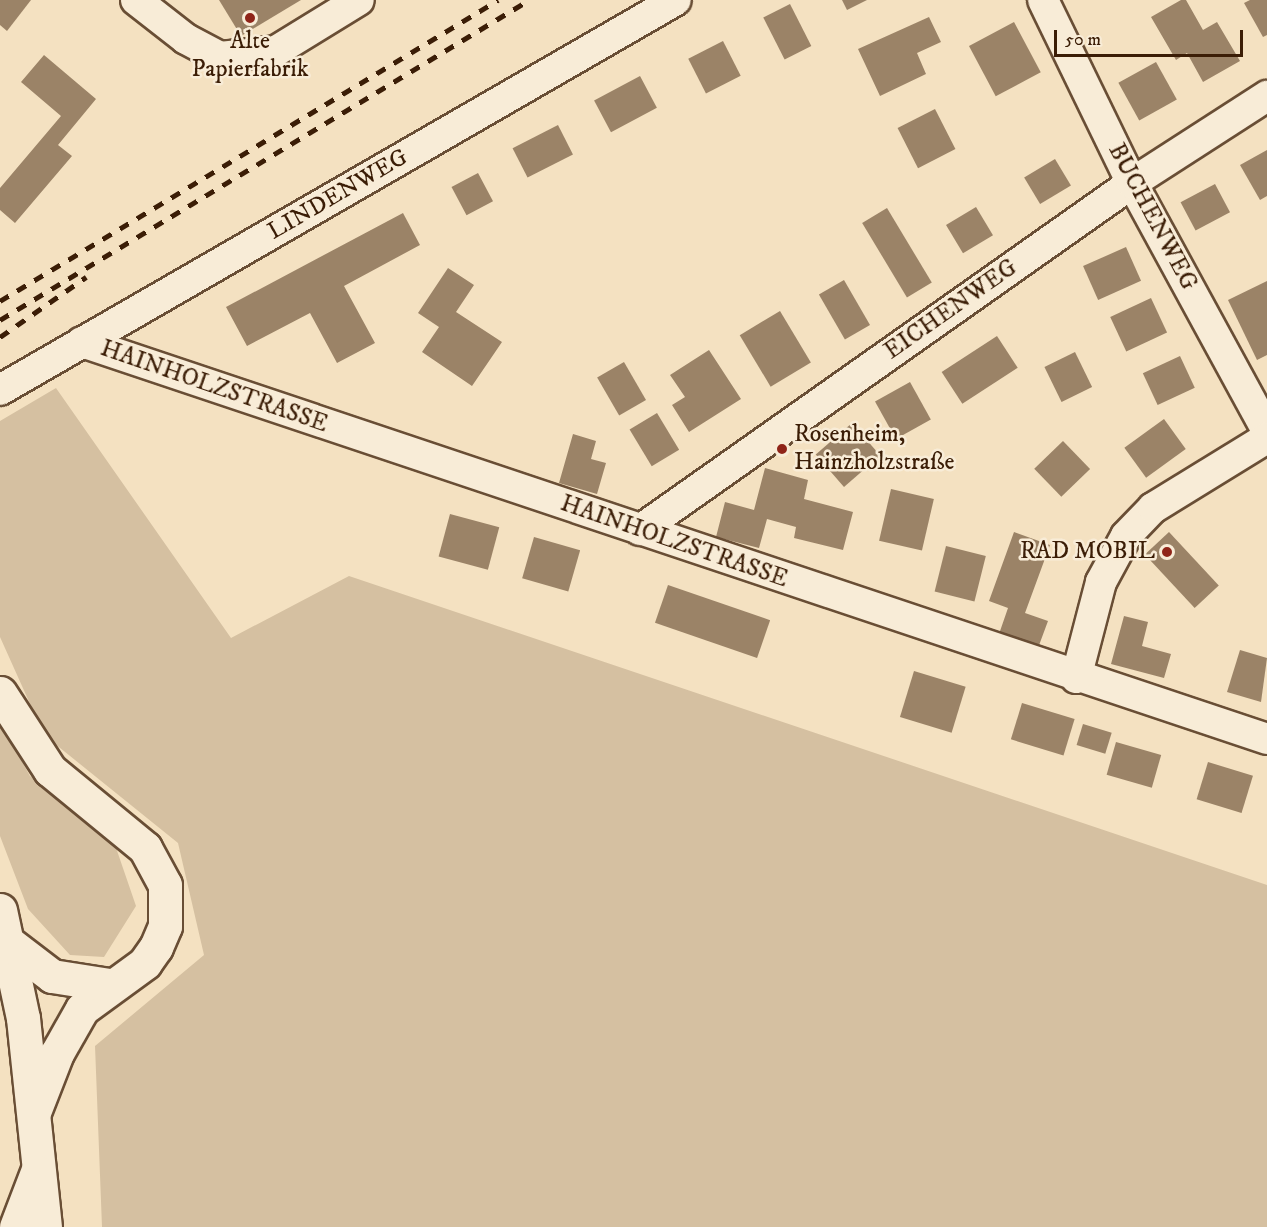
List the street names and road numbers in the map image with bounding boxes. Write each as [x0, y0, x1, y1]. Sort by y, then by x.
street label: BUCHENWEG [1101, 139, 1203, 295]
street label: LINDENWEG [263, 143, 413, 247]
street label: EICHENWEG [879, 254, 1023, 366]
street label: HAINHOLZSTRASSE [97, 335, 331, 439]
street label: HAINHOLZSTRASSE [557, 490, 791, 594]

